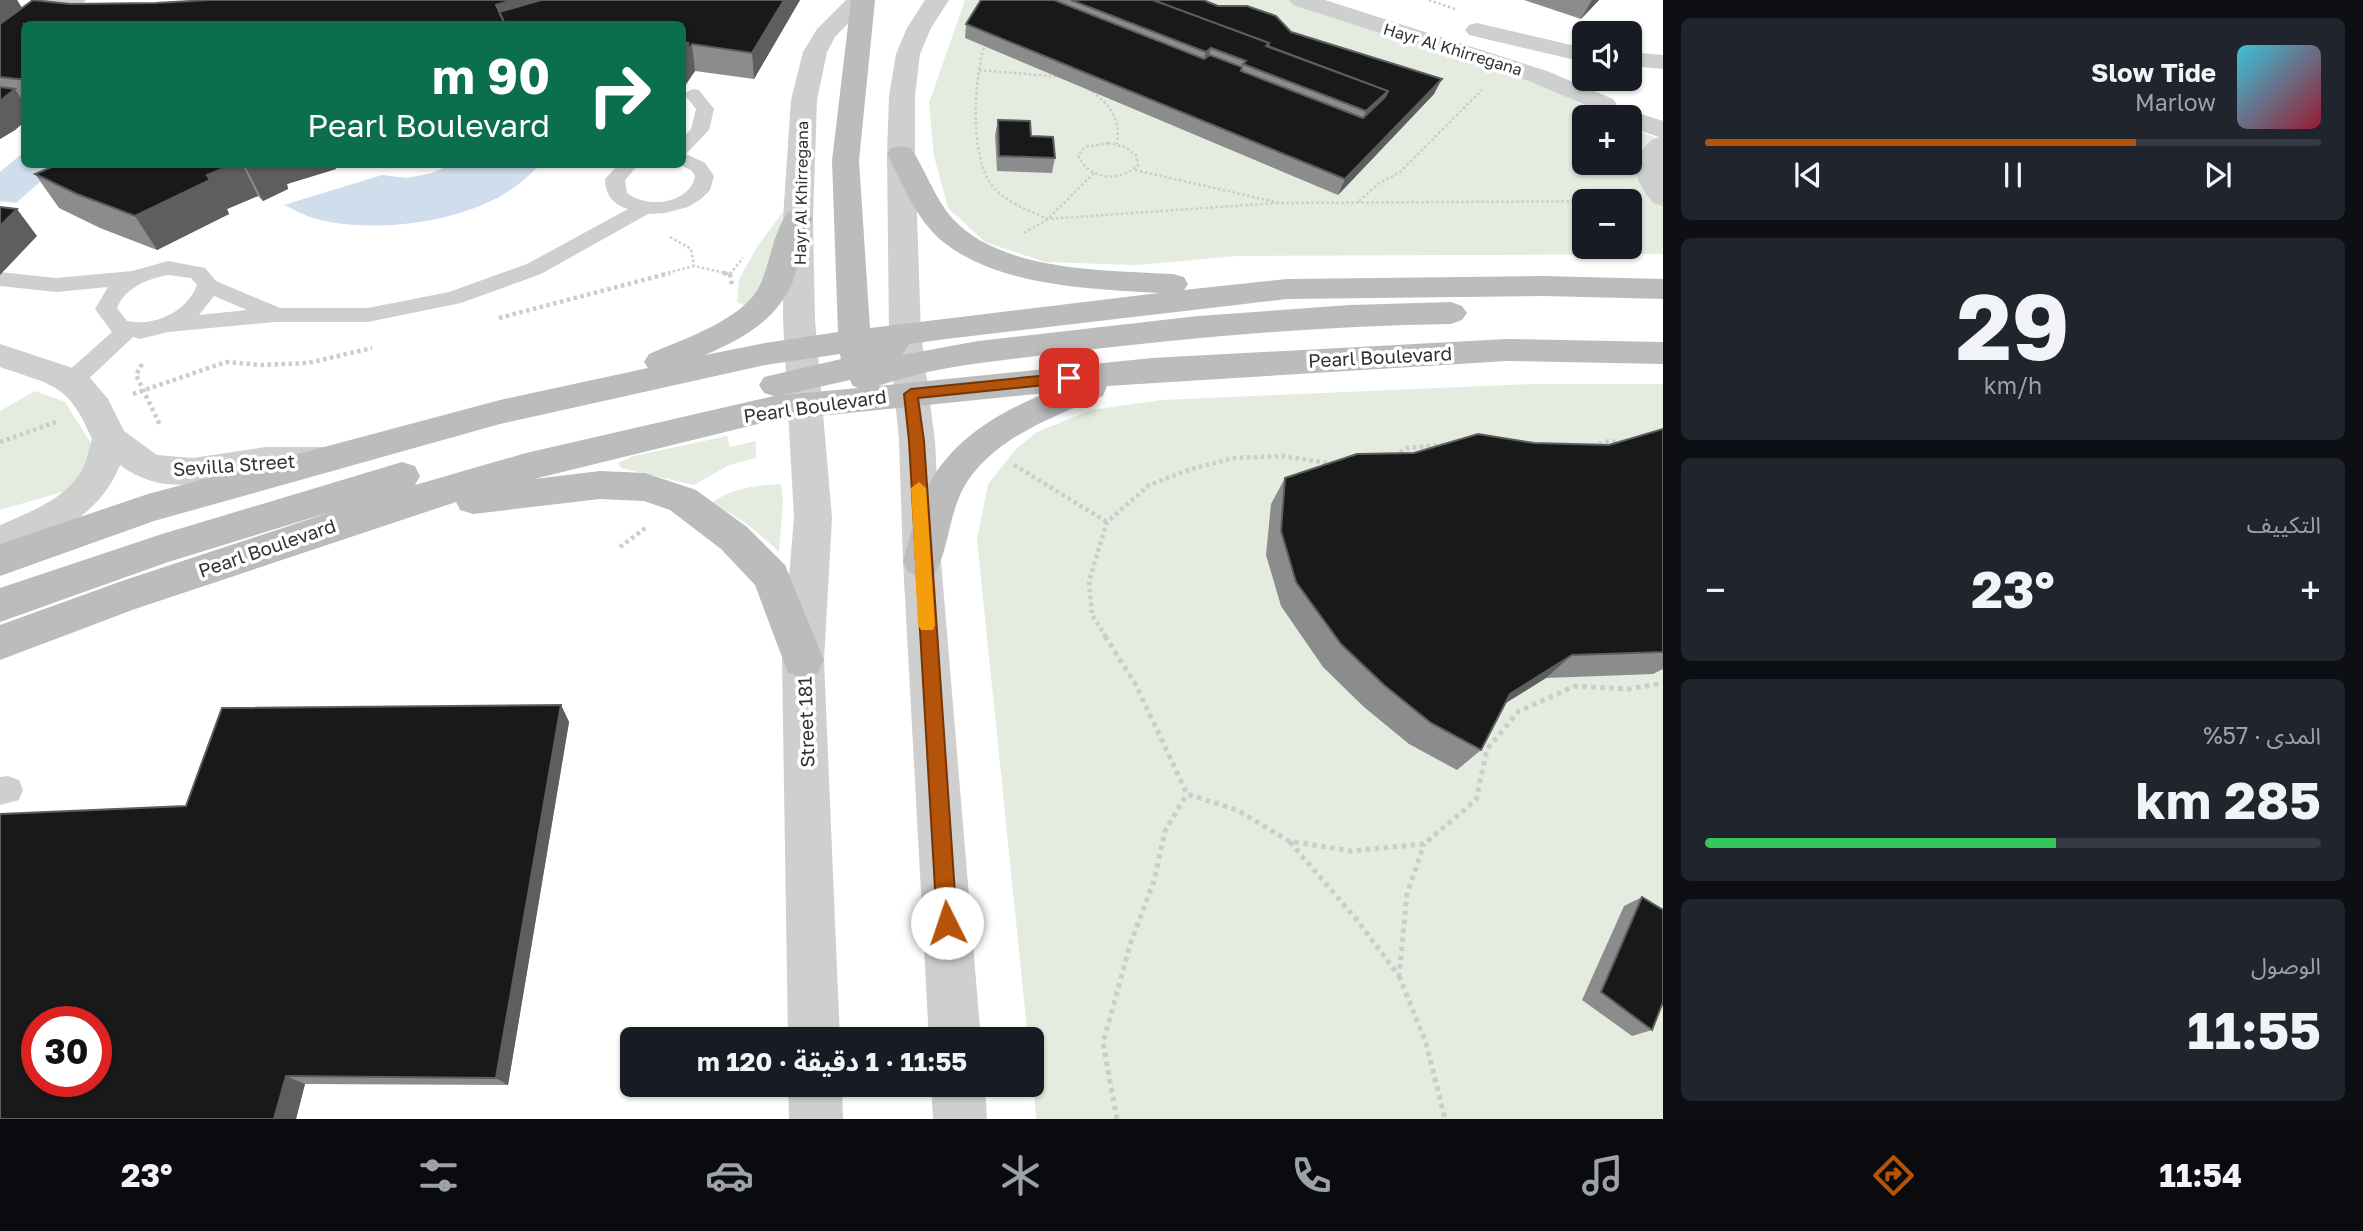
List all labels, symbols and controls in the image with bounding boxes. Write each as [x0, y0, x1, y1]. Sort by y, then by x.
street label: Hayr Al Khirregana [1381, 18, 1525, 80]
map controls [1572, 21, 1642, 259]
button: sound [1572, 21, 1642, 91]
text: 90 m [432, 46, 550, 105]
icon: right [574, 49, 665, 140]
text: Slow Tide [2091, 57, 2216, 88]
text: Marlow [2135, 88, 2216, 116]
button: + [1572, 105, 1642, 175]
text: Pearl Boulevard [307, 106, 550, 144]
street label: Hayr Al Khirregana [790, 121, 812, 265]
icon: previous [1789, 156, 1827, 194]
icon: pause [1994, 156, 2032, 194]
icon: next [2199, 156, 2237, 194]
button: − [1572, 189, 1642, 259]
text: 29 [1956, 271, 2070, 380]
street label: Pearl Boulevard [1307, 341, 1453, 372]
pin [1039, 348, 1099, 408]
icon: arrive [1050, 359, 1088, 397]
text: km/h [1984, 371, 2042, 399]
street label: Pearl Boulevard [742, 384, 888, 427]
street label: Sevilla Street [172, 449, 296, 480]
text: التكييف [2247, 510, 2321, 538]
street label: Pearl Boulevard [195, 513, 339, 582]
text: 23° [1971, 557, 2055, 619]
text: − [1705, 567, 1726, 612]
text: + [2300, 567, 2321, 612]
street label: Street 181 [792, 676, 819, 768]
text: المدى · 57% [2203, 721, 2321, 749]
text: 285 km [2136, 768, 2321, 830]
position arrow [910, 886, 984, 960]
text: الوصول [2251, 951, 2321, 979]
text: 11:55 [2187, 998, 2321, 1060]
speed limit sign: 30 [21, 1006, 112, 1097]
text: 11:55 · 1 دقيقة · 120 m [697, 1046, 967, 1077]
icon: filters [414, 1151, 463, 1200]
icon: car [705, 1151, 754, 1200]
icon: climate [996, 1151, 1045, 1200]
icon: phone [1287, 1151, 1336, 1200]
icon: music [1578, 1151, 1627, 1200]
icon: directions [1869, 1151, 1918, 1200]
text: 23° [121, 1156, 173, 1194]
text: 11:54 [2159, 1156, 2242, 1194]

